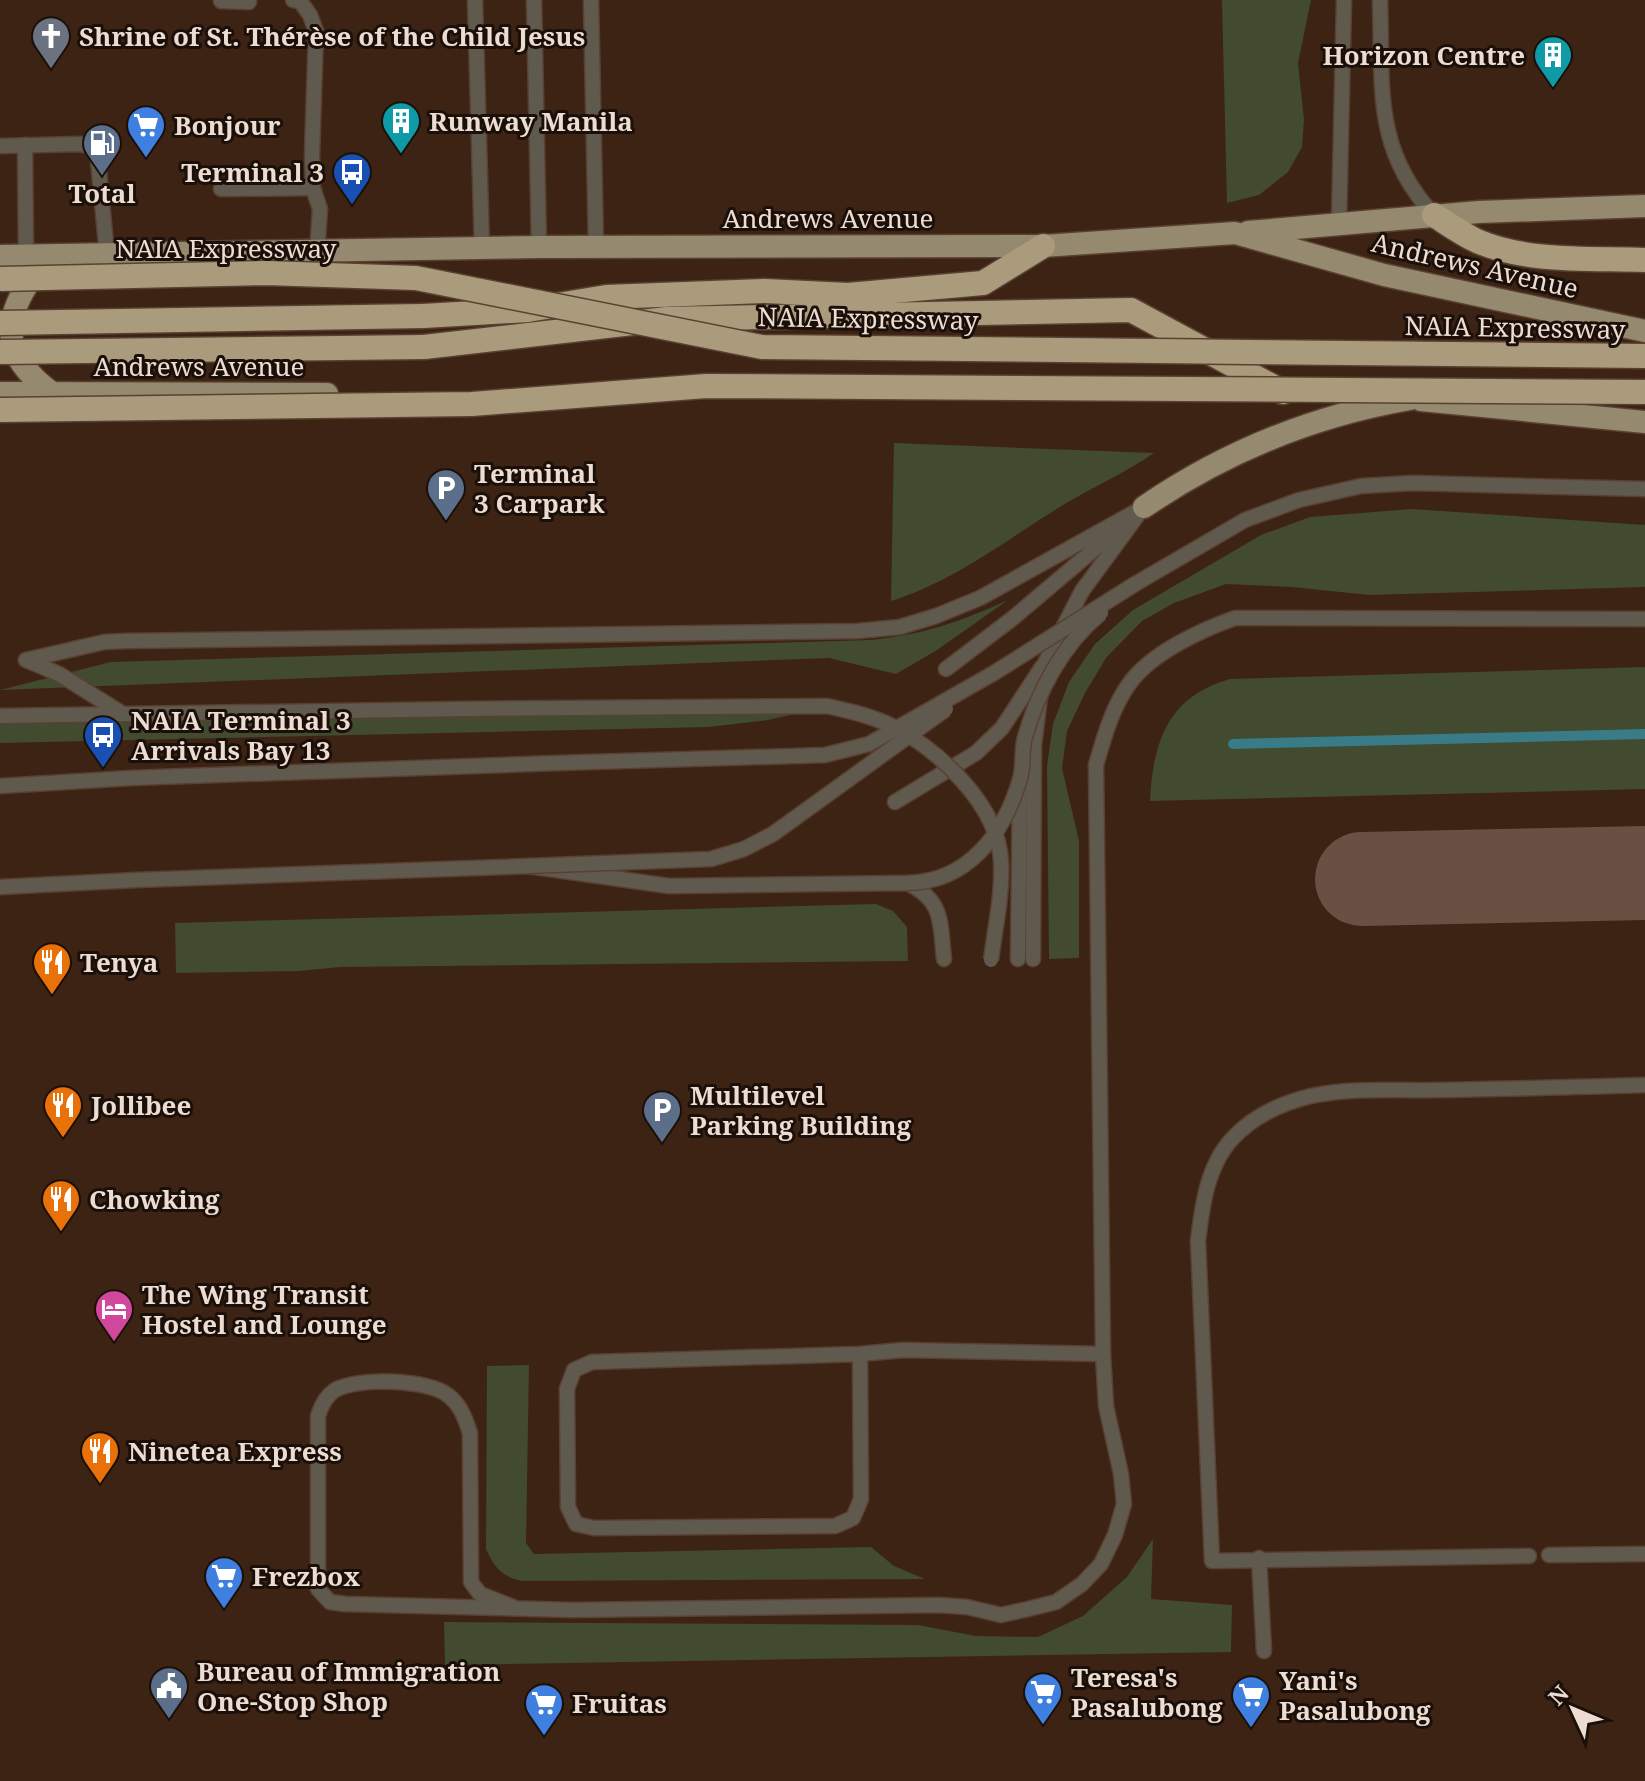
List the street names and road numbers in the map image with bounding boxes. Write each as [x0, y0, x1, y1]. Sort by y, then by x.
street label: Andrews Avenue [722, 200, 934, 236]
street label: Andrews Avenue [1368, 224, 1582, 306]
street label: NAIA Expressway [116, 230, 337, 266]
street label: NAIA Expressway [757, 298, 979, 338]
street label: NAIA Expressway [1404, 307, 1626, 347]
street label: Andrews Avenue [93, 348, 305, 384]

